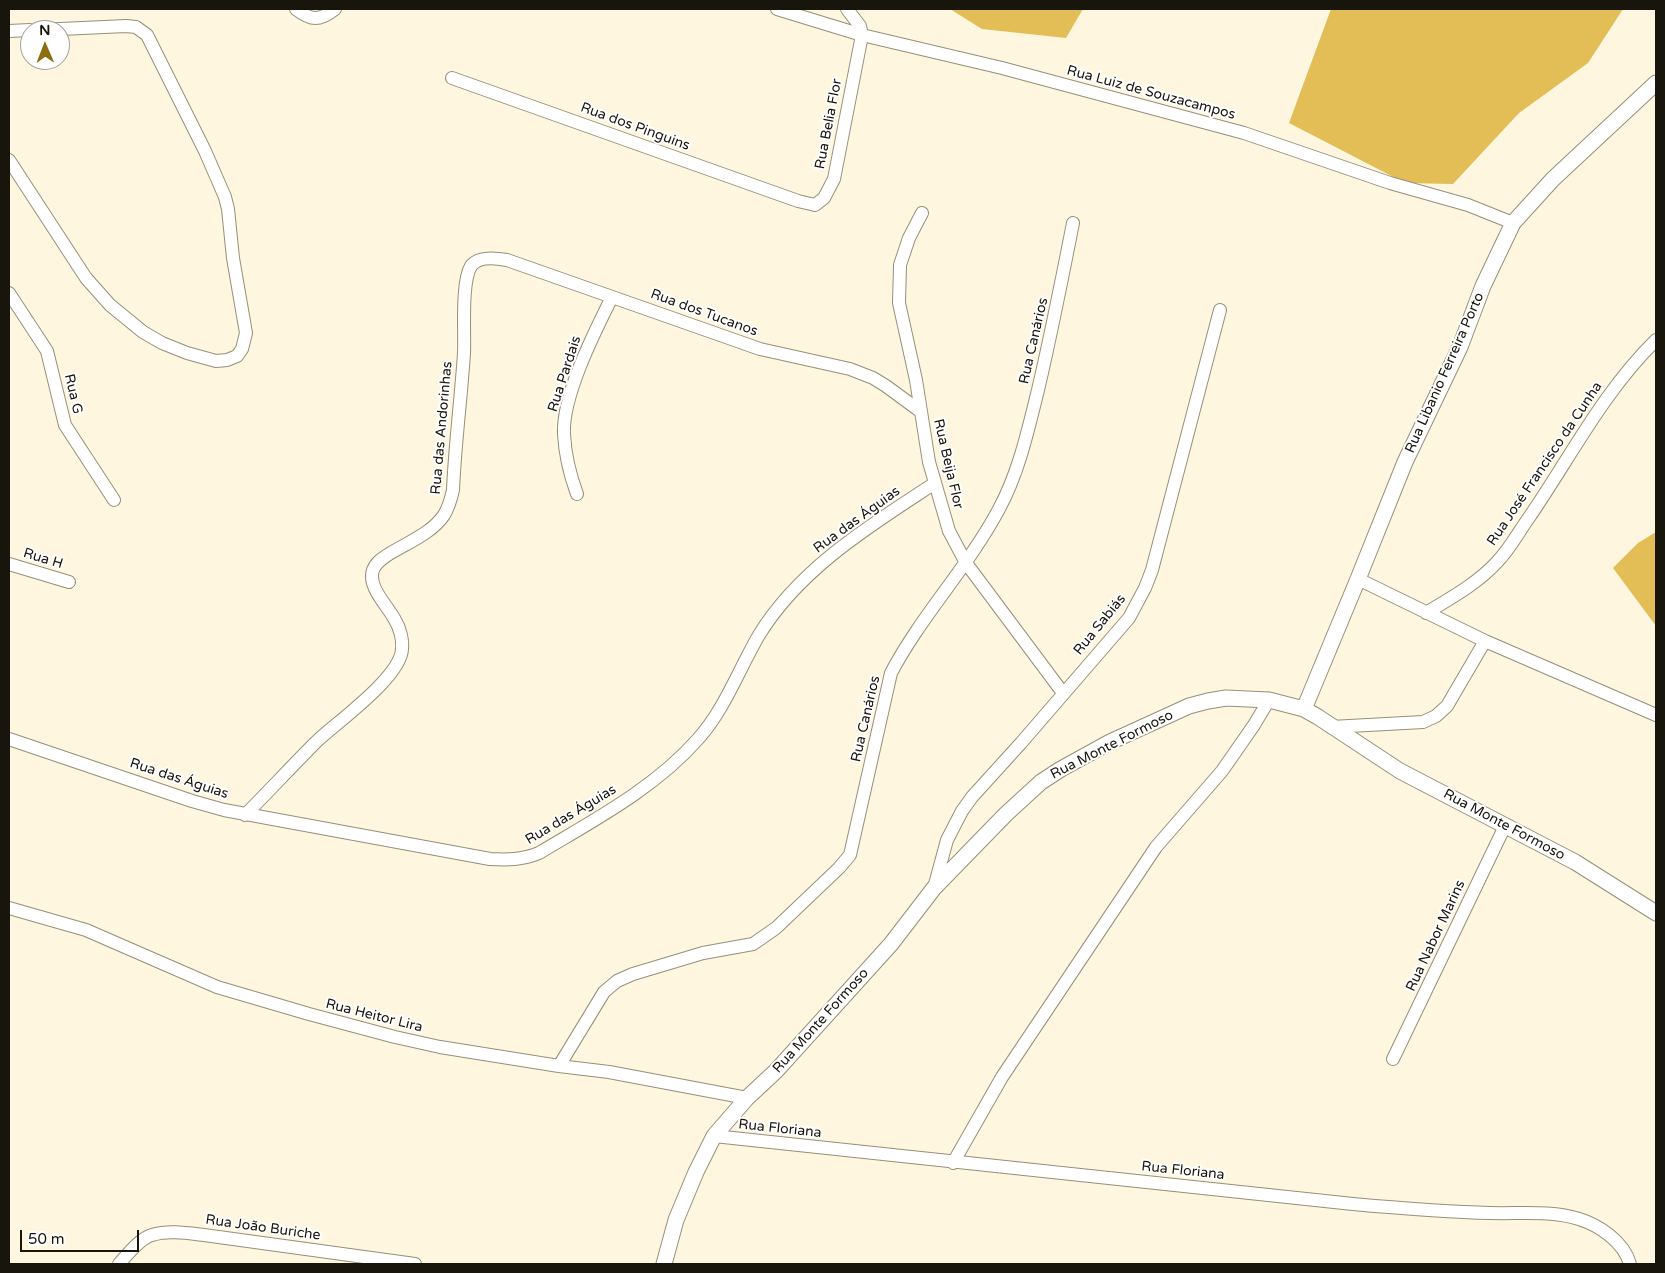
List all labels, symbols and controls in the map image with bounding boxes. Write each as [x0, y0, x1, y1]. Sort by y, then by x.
north arrow [20, 20, 70, 70]
text: N [39, 22, 51, 39]
street label: Rua Luiz de Souzacampos [1065, 62, 1237, 124]
street label: Rua Belia Flor [812, 77, 846, 171]
street label: Rua dos Pinguins [578, 99, 692, 155]
street label: Rua dos Tucanos [648, 286, 760, 340]
street label: Rua Libanio Ferreira Porto [1402, 290, 1488, 456]
street label: Rua Canários [1016, 296, 1052, 386]
street label: Rua Pardais [545, 334, 585, 414]
street label: Rua das Andorinhas [428, 361, 456, 495]
street label: Rua G [60, 372, 86, 416]
street label: Rua José Francisco da Cunha [1484, 379, 1606, 549]
street label: Rua Beija Flor [929, 417, 967, 511]
street label: Rua das Águias [810, 483, 904, 557]
street label: Rua H [21, 545, 65, 573]
street label: Rua Sabiás [1070, 591, 1130, 659]
street label: Rua Canários [848, 674, 884, 764]
street label: Rua Monte Formoso [1048, 707, 1176, 783]
street label: Rua das Águias [128, 755, 230, 803]
street label: Rua das Águias [523, 781, 619, 849]
street label: Rua Monte Formoso [1440, 786, 1568, 864]
street label: Rua Nabor Marins [1403, 878, 1469, 994]
street label: Rua Monte Formoso [769, 965, 873, 1077]
street label: Rua Heitor Lira [324, 996, 424, 1036]
street label: Rua Floriana [738, 1116, 822, 1142]
street label: Rua Floriana [1141, 1158, 1225, 1184]
street label: Rua João Buriche [204, 1212, 322, 1244]
scale bar [22, 1220, 141, 1252]
text: 50 m [28, 1230, 65, 1248]

